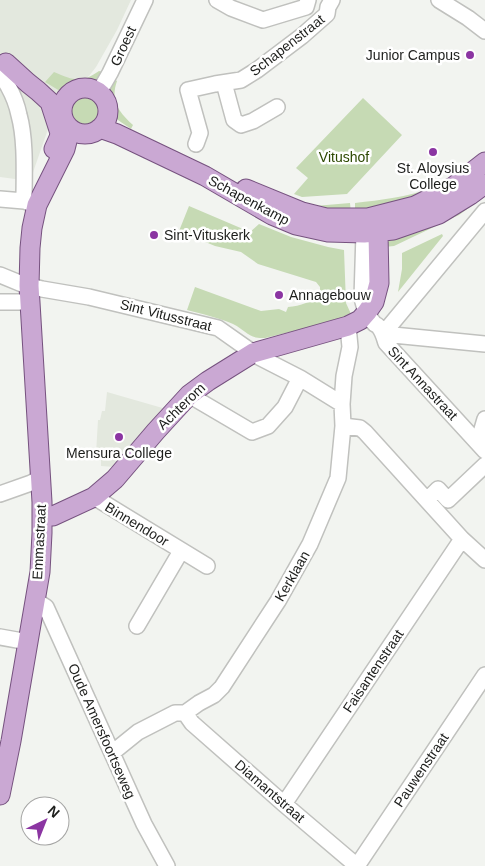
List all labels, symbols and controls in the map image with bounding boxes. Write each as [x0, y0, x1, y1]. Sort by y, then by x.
street label: Schapenstraat [246, 11, 328, 79]
street label: Groest [107, 23, 139, 68]
place label: Junior Campus [366, 47, 460, 63]
marker: Junior Campus [464, 49, 476, 61]
marker: St. Aloysius College [427, 146, 439, 158]
park label: Vitushof [319, 149, 369, 165]
place label: St. Aloysius College [397, 160, 469, 192]
street label: Schapenkamp [206, 172, 292, 228]
place label: Sint-Vituskerk [164, 227, 251, 243]
marker: Sint-Vituskerk [148, 229, 160, 241]
place label: Annagebouw [289, 287, 372, 303]
marker: Annagebouw [273, 289, 285, 301]
street label: Sint Vitusstraat [119, 296, 214, 334]
street label: Sint Annastraat [385, 343, 461, 423]
street label: Achterom [154, 379, 208, 433]
marker: Mensura College [113, 431, 125, 443]
place label: Mensura College [66, 445, 172, 461]
street label: Binnendoor [102, 499, 172, 549]
street label: Emmastraat [29, 504, 49, 580]
street label: Kerklaan [271, 548, 313, 604]
street label: Faisantenstraat [339, 626, 407, 715]
street label: Oude Amersfoortseweg [65, 661, 139, 801]
street label: Pauwenstraat [390, 730, 452, 810]
street label: Diamantstraat [232, 756, 308, 826]
north arrow [20, 796, 70, 846]
text: N [45, 802, 63, 821]

